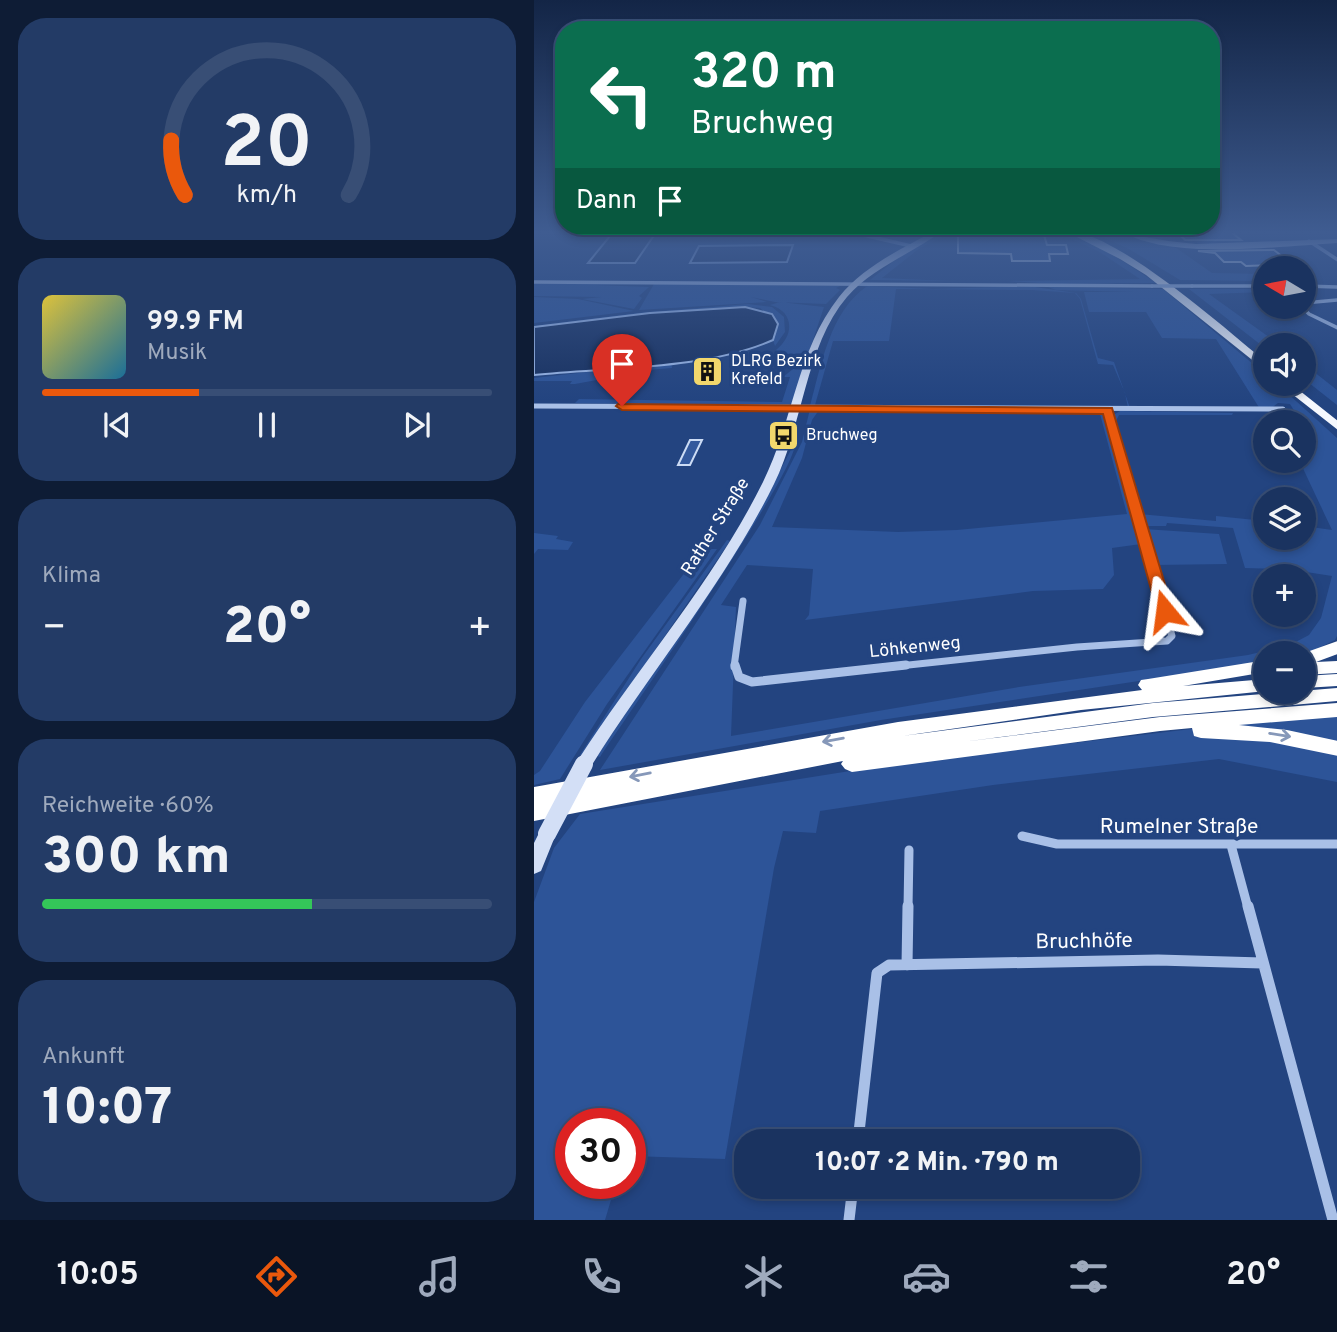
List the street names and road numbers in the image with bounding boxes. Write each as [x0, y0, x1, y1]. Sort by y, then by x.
street label: Rather Straße [677, 474, 755, 580]
street label: Löhkenweg [868, 632, 962, 664]
street label: Rumelner Straße [1100, 814, 1258, 841]
street label: Bruchhöfe [1035, 928, 1133, 956]

